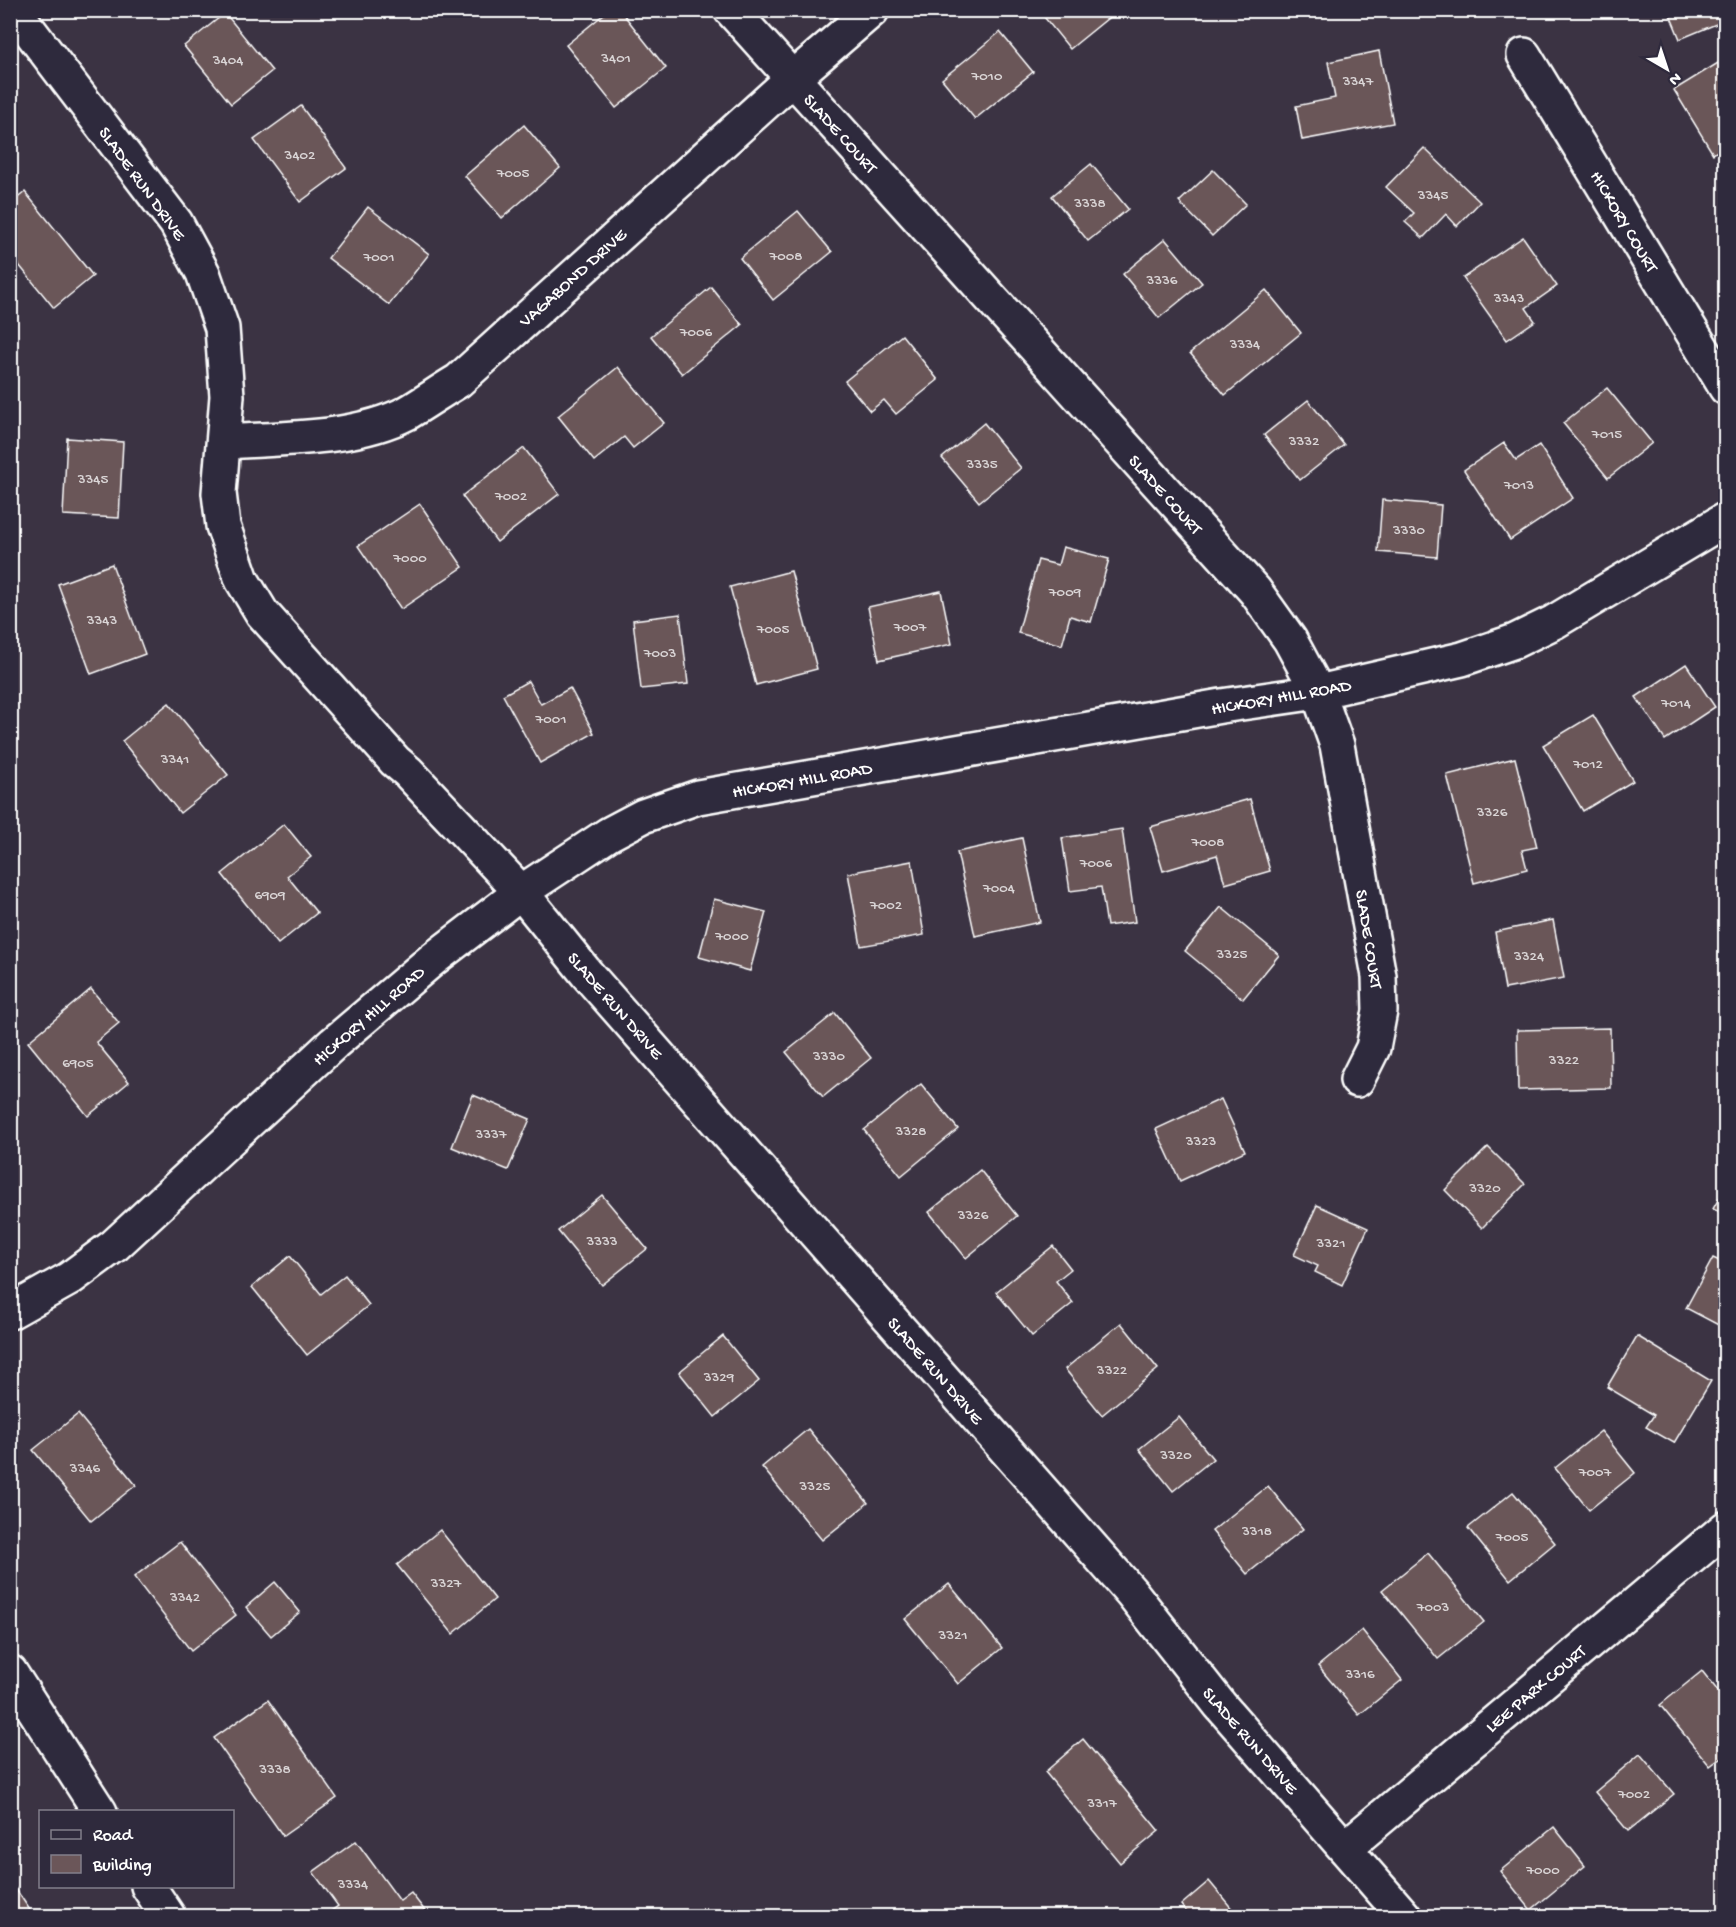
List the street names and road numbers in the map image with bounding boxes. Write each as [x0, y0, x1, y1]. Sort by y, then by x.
street label: SLADE COURT [798, 90, 881, 180]
street label: SLADE RUN DRIVE [93, 124, 190, 246]
street label: HICKORY COURT [1584, 168, 1662, 278]
street label: VAGABOND DRIVE [515, 225, 632, 333]
street label: SLADE COURT [1123, 451, 1206, 541]
street label: HICKORY HILL ROAD [1210, 676, 1353, 721]
street label: HICKORY HILL ROAD [731, 759, 874, 804]
street label: SLADE COURT [1349, 888, 1386, 992]
street label: SLADE RUN DRIVE [562, 949, 667, 1065]
street label: HICKORY HILL ROAD [309, 962, 430, 1071]
street label: SLADE RUN DRIVE [882, 1314, 987, 1430]
street label: LEE PARK COURT [1482, 1641, 1592, 1738]
street label: SLADE RUN DRIVE [1197, 1684, 1302, 1800]

